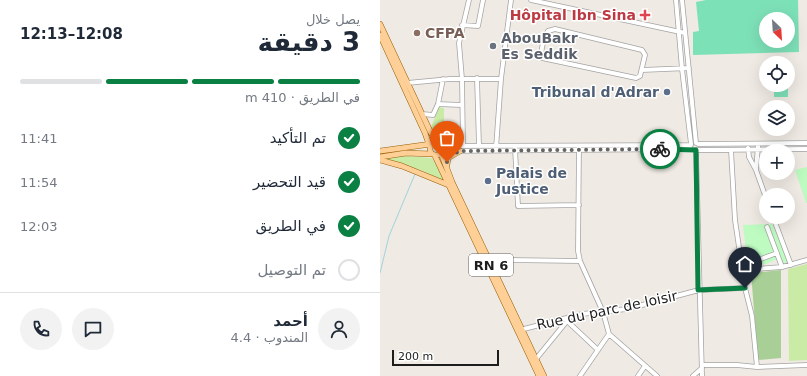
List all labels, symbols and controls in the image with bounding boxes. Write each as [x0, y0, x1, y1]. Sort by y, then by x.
place label: Hôpital Ibn Sina [510, 7, 636, 23]
marker: Hôpital Ibn Sina [639, 9, 651, 21]
text: يصل خلال [306, 12, 360, 27]
north arrow [759, 12, 795, 48]
map controls [759, 12, 795, 224]
text: 12:08–12:13 [20, 25, 123, 43]
place label: CFPA [425, 25, 465, 41]
text: 3 دقيقة [257, 27, 360, 57]
marker: CFPA [412, 28, 422, 38]
place label: AbouBakr Es Seddik [501, 30, 578, 62]
marker: AbouBakr Es Seddik [488, 41, 498, 51]
button: locate [759, 56, 795, 92]
place label: Tribunal d'Adrar [532, 84, 659, 100]
marker: Tribunal d'Adrar [662, 87, 672, 97]
text: في الطريق · 410 m [245, 90, 360, 105]
button: layers [759, 100, 795, 136]
pin [430, 121, 464, 162]
icon: check [338, 127, 360, 149]
icon: bag [436, 127, 458, 149]
text: تم التأكيد [270, 129, 326, 147]
courier [640, 129, 680, 169]
text: 11:41 [20, 131, 57, 146]
icon: bike [649, 138, 671, 160]
button: + [759, 144, 795, 180]
place label: Palais de Justice [495, 165, 567, 197]
icon: check [338, 171, 360, 193]
text: قيد التحضير [253, 173, 326, 191]
text: 11:54 [20, 175, 57, 190]
marker: Palais de Justice [483, 176, 493, 186]
button: − [759, 188, 795, 224]
icon: check [338, 215, 360, 237]
text: في الطريق [256, 217, 326, 235]
text: 12:03 [20, 219, 57, 234]
pin [728, 247, 762, 288]
icon: home [734, 253, 756, 275]
road number: RN 6 [469, 254, 513, 276]
text: تم التوصيل [257, 261, 326, 279]
street label: Rue du parc de loisir [535, 287, 679, 333]
button: phone [20, 308, 62, 350]
button: chat [72, 308, 114, 350]
button: person [318, 308, 360, 350]
text: أحمد [273, 312, 308, 330]
text: المندوب · 4.4 [231, 330, 308, 345]
scale bar [392, 348, 499, 367]
text: 200 m [398, 350, 433, 363]

